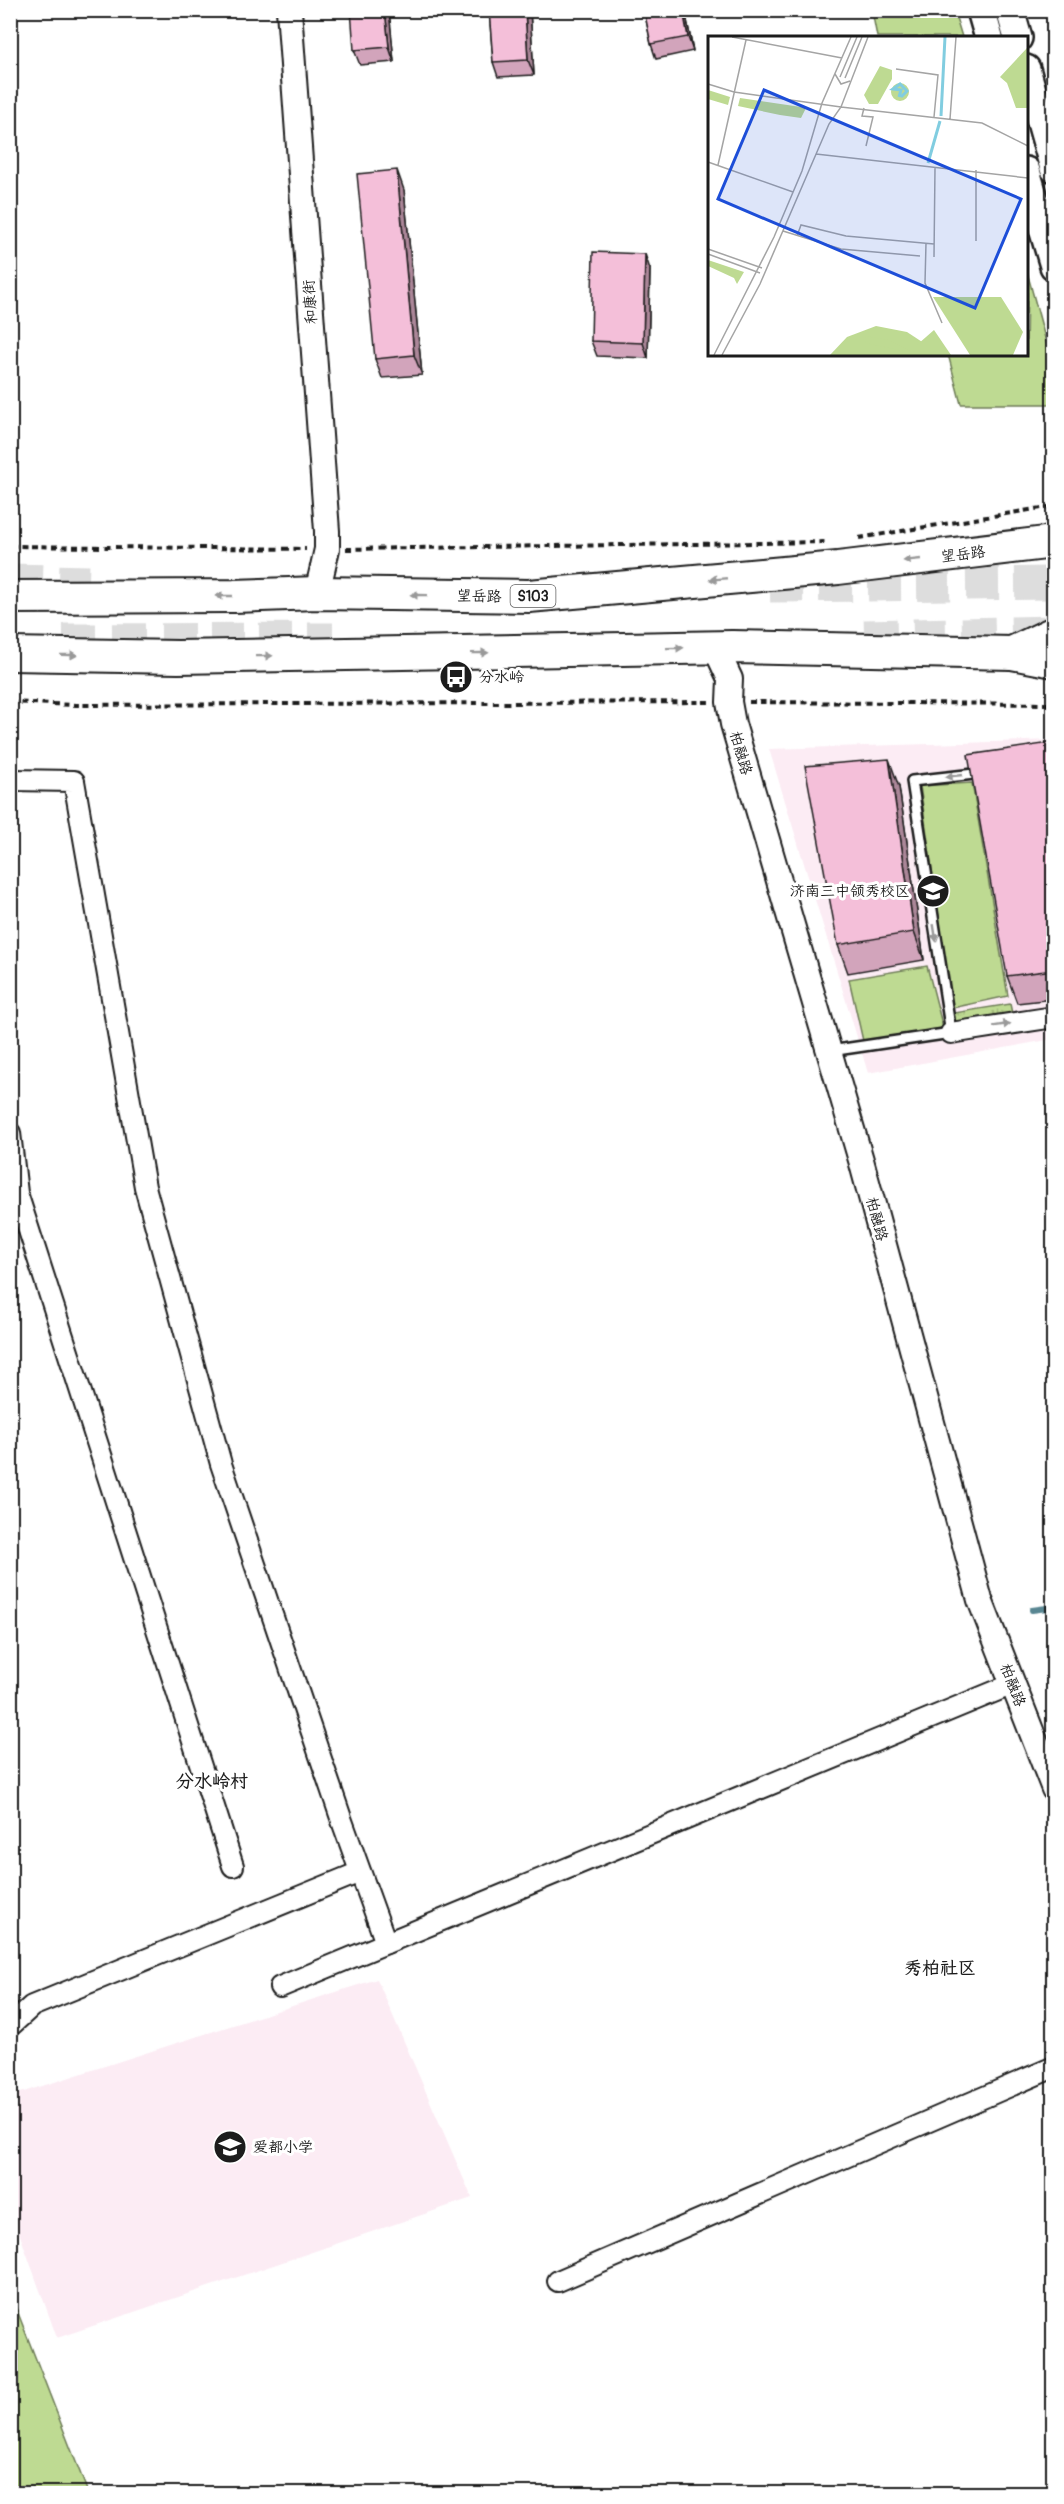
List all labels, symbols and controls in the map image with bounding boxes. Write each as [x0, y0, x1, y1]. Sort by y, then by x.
inset map [708, 36, 1028, 356]
street label: 和康街 [299, 279, 322, 325]
street label: 望岳路 [940, 542, 987, 567]
one-way arrow [903, 555, 922, 565]
one-way arrow [709, 574, 728, 584]
road number: S103 [510, 585, 556, 607]
street label: 望岳路 [456, 587, 502, 606]
one-way arrow [409, 590, 428, 599]
one-way arrow [214, 591, 233, 601]
one-way arrow [665, 644, 684, 653]
one-way arrow [470, 648, 489, 657]
one-way arrow [59, 650, 78, 659]
one-way arrow [254, 651, 273, 661]
bus stop icon: 分水岭 [438, 659, 474, 695]
place label: 分水岭 [479, 668, 525, 687]
street label: 柏融路 [725, 729, 756, 777]
one-way arrow [944, 771, 963, 781]
school or university icon: 济南三中领秀校区 [915, 873, 951, 909]
place label: 济南三中领秀校区 [790, 882, 910, 901]
one-way arrow [931, 923, 940, 942]
one-way arrow [993, 1021, 1012, 1030]
street label: 柏融路 [862, 1195, 892, 1243]
street label: 柏融路 [996, 1661, 1029, 1710]
district label: 分水岭村 [176, 1770, 248, 1793]
district label: 秀柏社区 [904, 1957, 976, 1980]
school or university icon: 爱都小学 [212, 2129, 248, 2165]
place label: 爱都小学 [253, 2138, 313, 2157]

